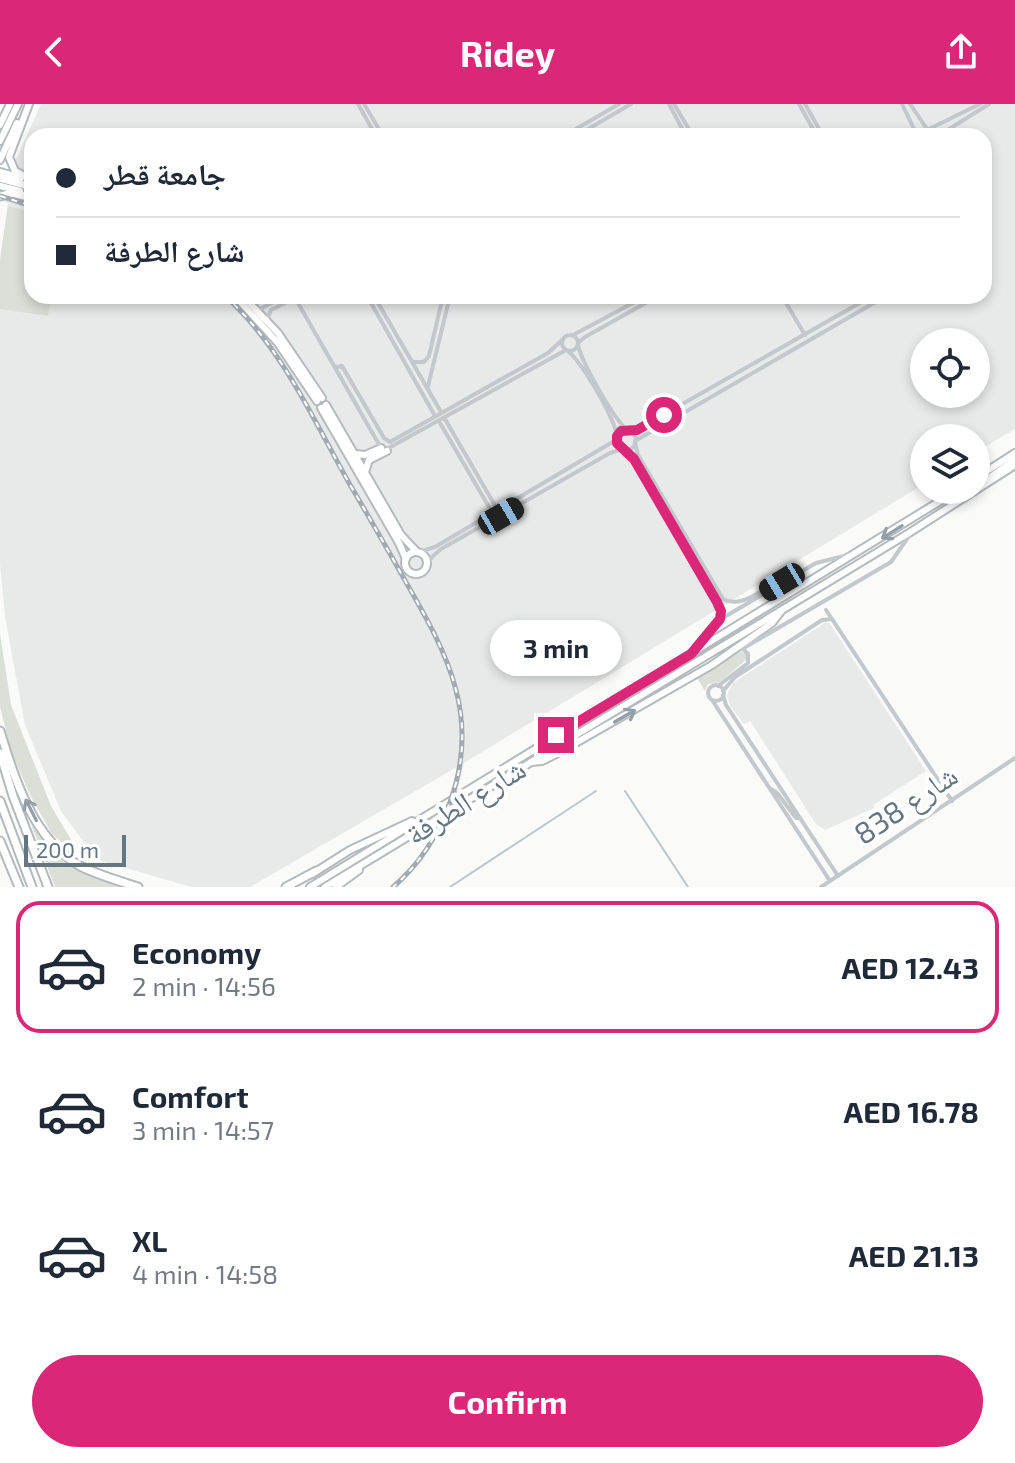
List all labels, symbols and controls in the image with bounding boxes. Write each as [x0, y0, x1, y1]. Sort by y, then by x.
icon: back [32, 30, 76, 74]
icon: share [939, 30, 983, 74]
text: Ridey [460, 31, 555, 74]
text: جامعة قطر [104, 155, 226, 191]
text: شارع الطرفة [104, 232, 244, 268]
map controls [910, 328, 990, 504]
button: locate [910, 328, 990, 408]
route start [646, 397, 682, 433]
button: layers [910, 424, 990, 504]
car [474, 494, 528, 538]
one-way arrow [881, 524, 904, 540]
car [755, 559, 809, 605]
callout: 3 min [490, 619, 622, 675]
text: 3 min [523, 632, 589, 663]
one-way arrow [613, 708, 636, 724]
route end [538, 717, 574, 753]
street label: شارع الطرفة [398, 749, 533, 854]
street label: شارع 838 [846, 756, 965, 853]
one-way arrow [22, 799, 38, 823]
scale bar [24, 831, 126, 867]
text: 200 m [36, 836, 99, 862]
icon: car [36, 931, 108, 1003]
text: Economy [132, 934, 261, 970]
text: AED 12.43 [841, 949, 979, 985]
text: 2 min · 14:56 [132, 970, 276, 1001]
icon: car [36, 1075, 108, 1147]
text: Comfort [132, 1078, 249, 1114]
text: AED 16.78 [844, 1093, 979, 1129]
text: 3 min · 14:57 [132, 1114, 274, 1145]
icon: car [36, 1219, 108, 1291]
text: XL [132, 1222, 167, 1258]
text: AED 21.13 [849, 1237, 979, 1273]
text: 4 min · 14:58 [132, 1258, 278, 1289]
button: Confirm [32, 1355, 983, 1447]

